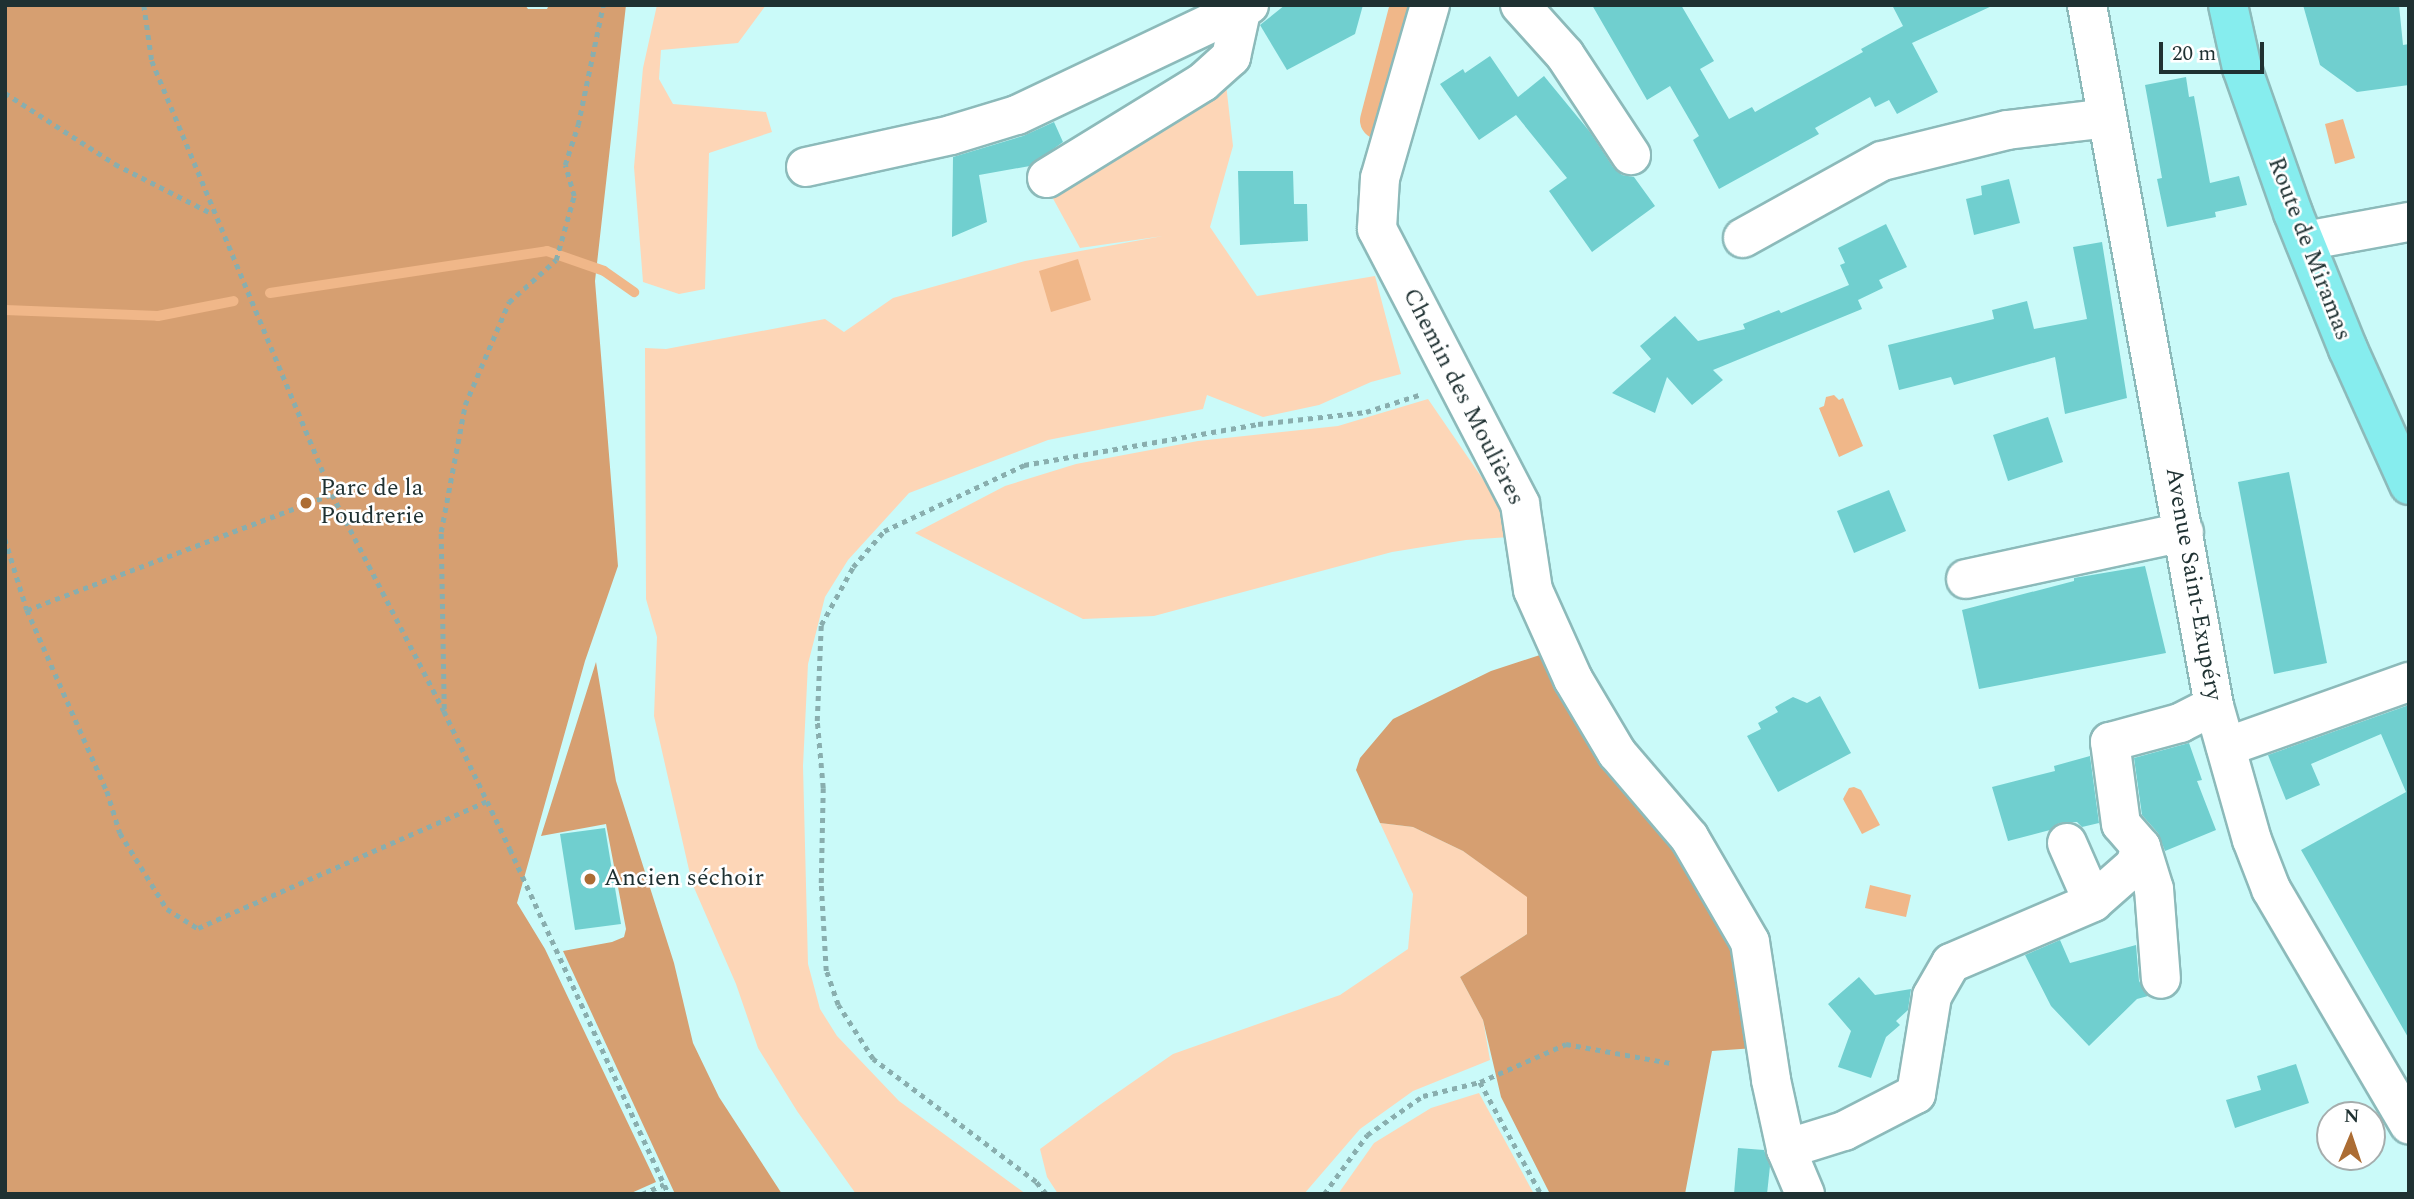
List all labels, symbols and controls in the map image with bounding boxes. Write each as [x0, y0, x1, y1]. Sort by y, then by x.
scale bar [2162, 28, 2267, 72]
text: 20 m [2172, 38, 2216, 70]
street label: Route de Miramas [2261, 153, 2357, 345]
street label: Chemin des Moulières [1396, 284, 1530, 510]
street label: Avenue Saint-Exupéry [2158, 465, 2228, 703]
place label: Parc de la Poudrerie [320, 475, 424, 531]
marker: Parc de la Poudrerie [298, 495, 314, 511]
place label: Ancien séchoir [604, 865, 764, 893]
marker: Ancien séchoir [582, 871, 598, 887]
north arrow [2316, 1101, 2386, 1171]
text: N [2343, 1102, 2360, 1131]

